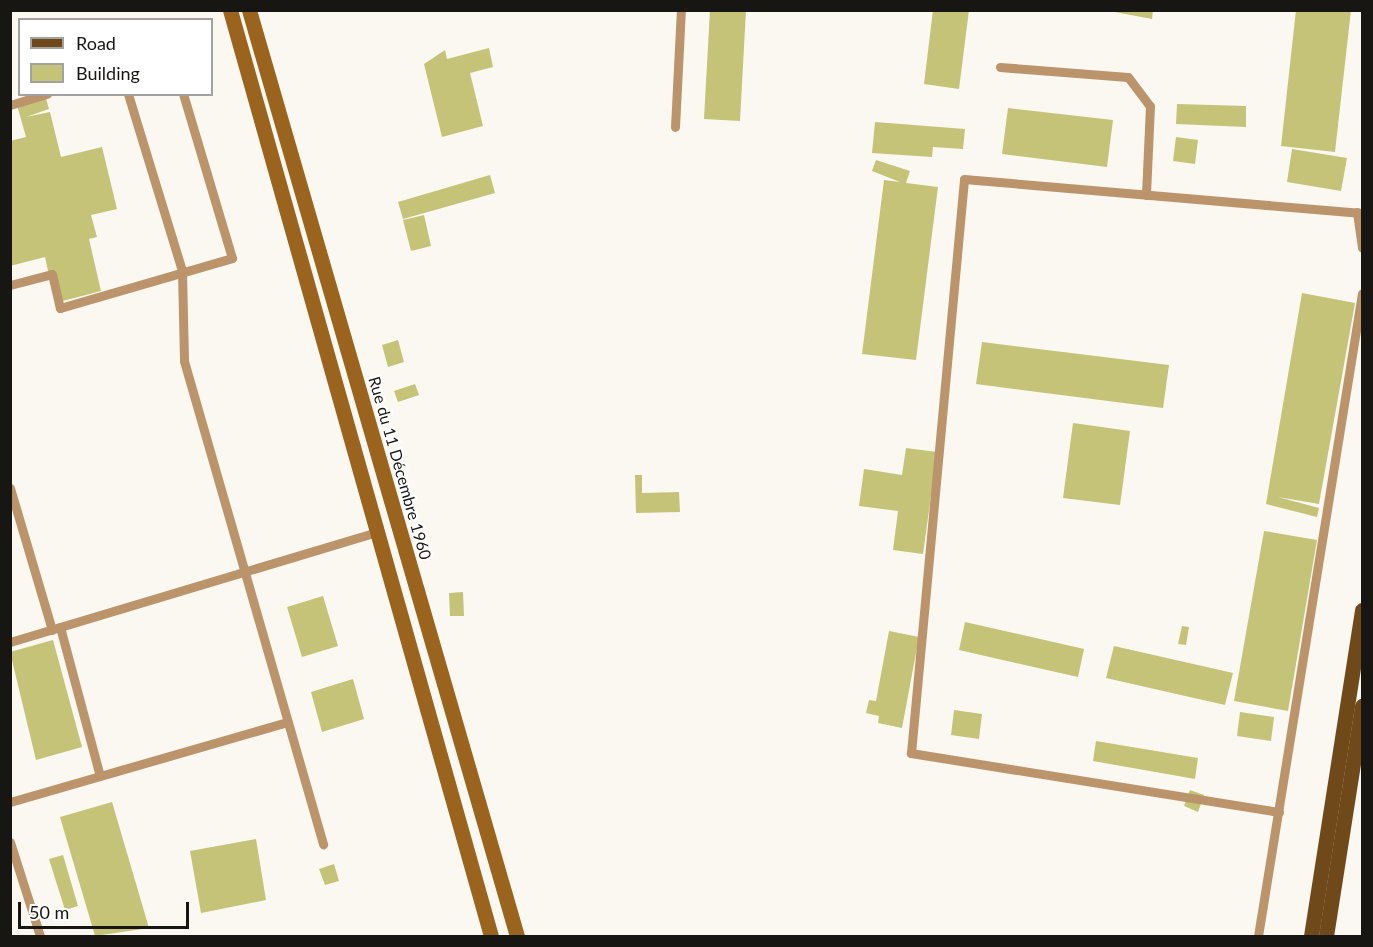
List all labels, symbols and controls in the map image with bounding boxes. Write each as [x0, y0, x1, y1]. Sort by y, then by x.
legend [18, 18, 213, 96]
text: Road [76, 32, 116, 54]
text: Building [76, 62, 140, 84]
street label: Rue du 11 Décembre 1960 [365, 374, 435, 562]
scale bar [21, 890, 192, 928]
text: 50 m [29, 901, 69, 923]

